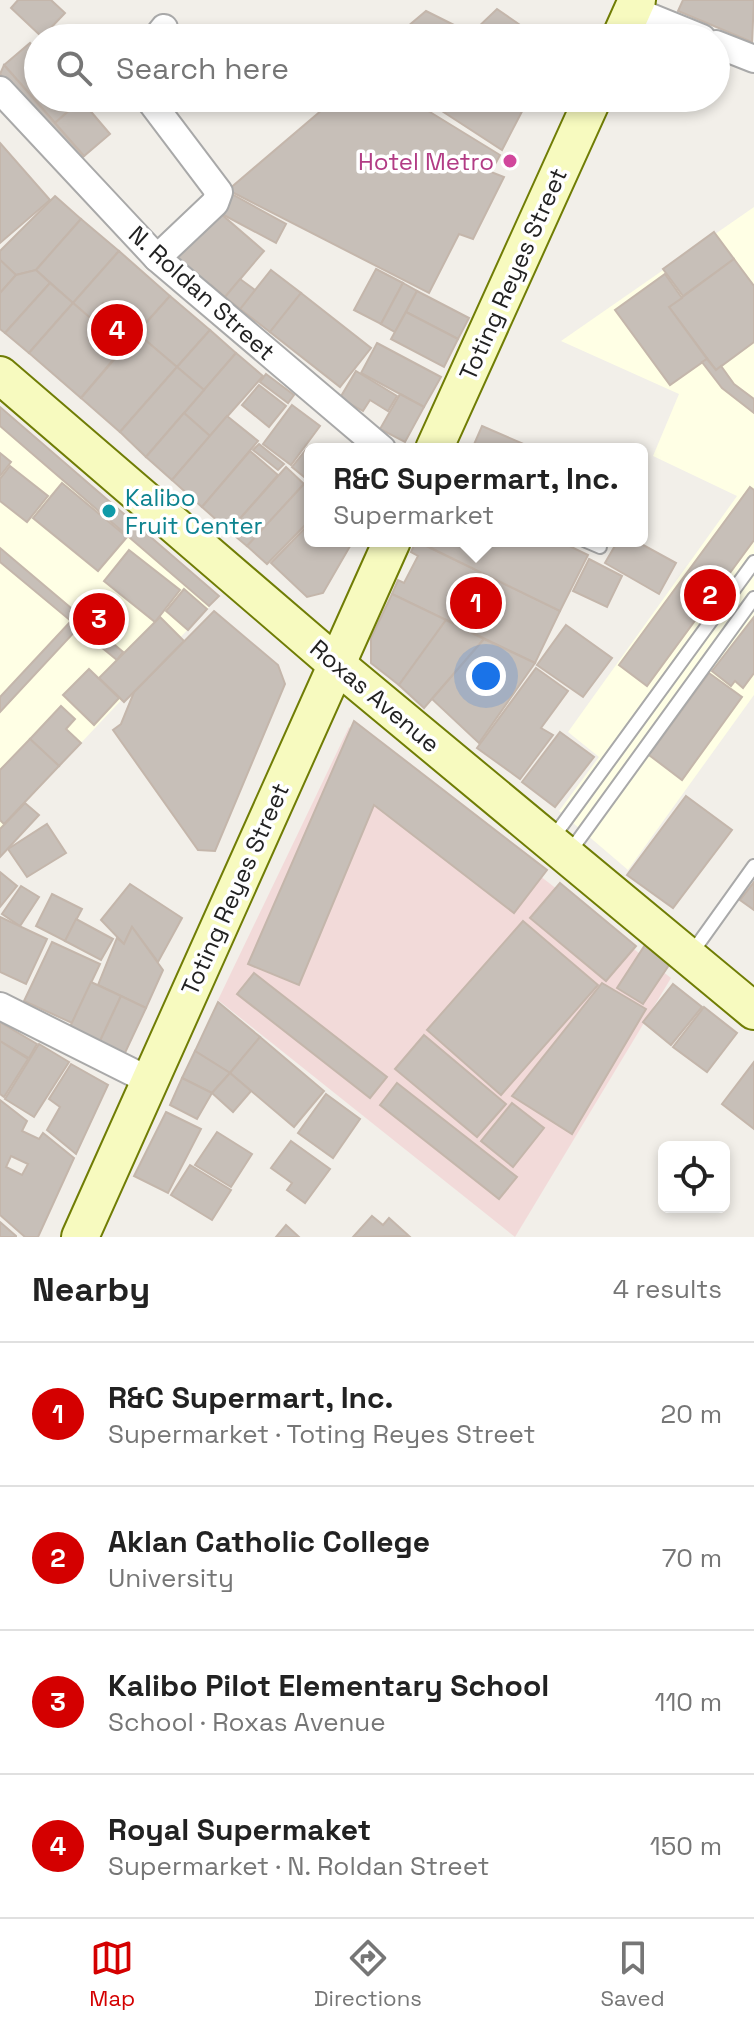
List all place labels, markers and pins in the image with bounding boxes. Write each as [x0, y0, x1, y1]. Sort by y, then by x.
place label: Hotel Metro [358, 146, 494, 177]
marker: Hotel Metro [501, 152, 519, 170]
pin: 4 [91, 300, 143, 360]
place label: Kalibo Fruit Center [125, 482, 263, 541]
marker: Kalibo Fruit Center [100, 502, 118, 520]
pin: 2 [684, 565, 736, 625]
pin: 1 [450, 573, 502, 633]
pin: 3 [73, 589, 125, 649]

